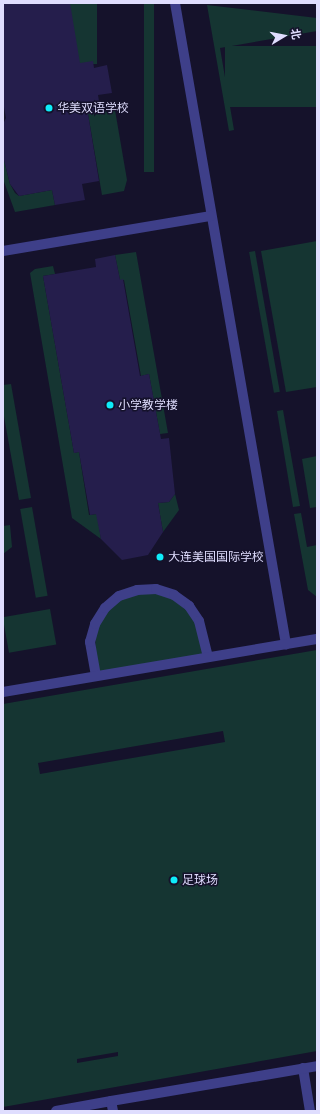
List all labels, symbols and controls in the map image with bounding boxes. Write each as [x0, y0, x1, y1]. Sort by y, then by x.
north arrow [264, 16, 304, 56]
text: 北 [289, 27, 304, 40]
place label: 华美双语学校 [57, 101, 129, 115]
marker: 华美双语学校 [44, 103, 54, 113]
place label: 小学教学楼 [118, 398, 178, 412]
marker: 小学教学楼 [105, 400, 115, 410]
place label: 大连美国国际学校 [168, 550, 264, 564]
marker: 大连美国国际学校 [155, 552, 165, 562]
place label: 足球场 [182, 873, 218, 887]
marker: 足球场 [169, 875, 179, 885]

